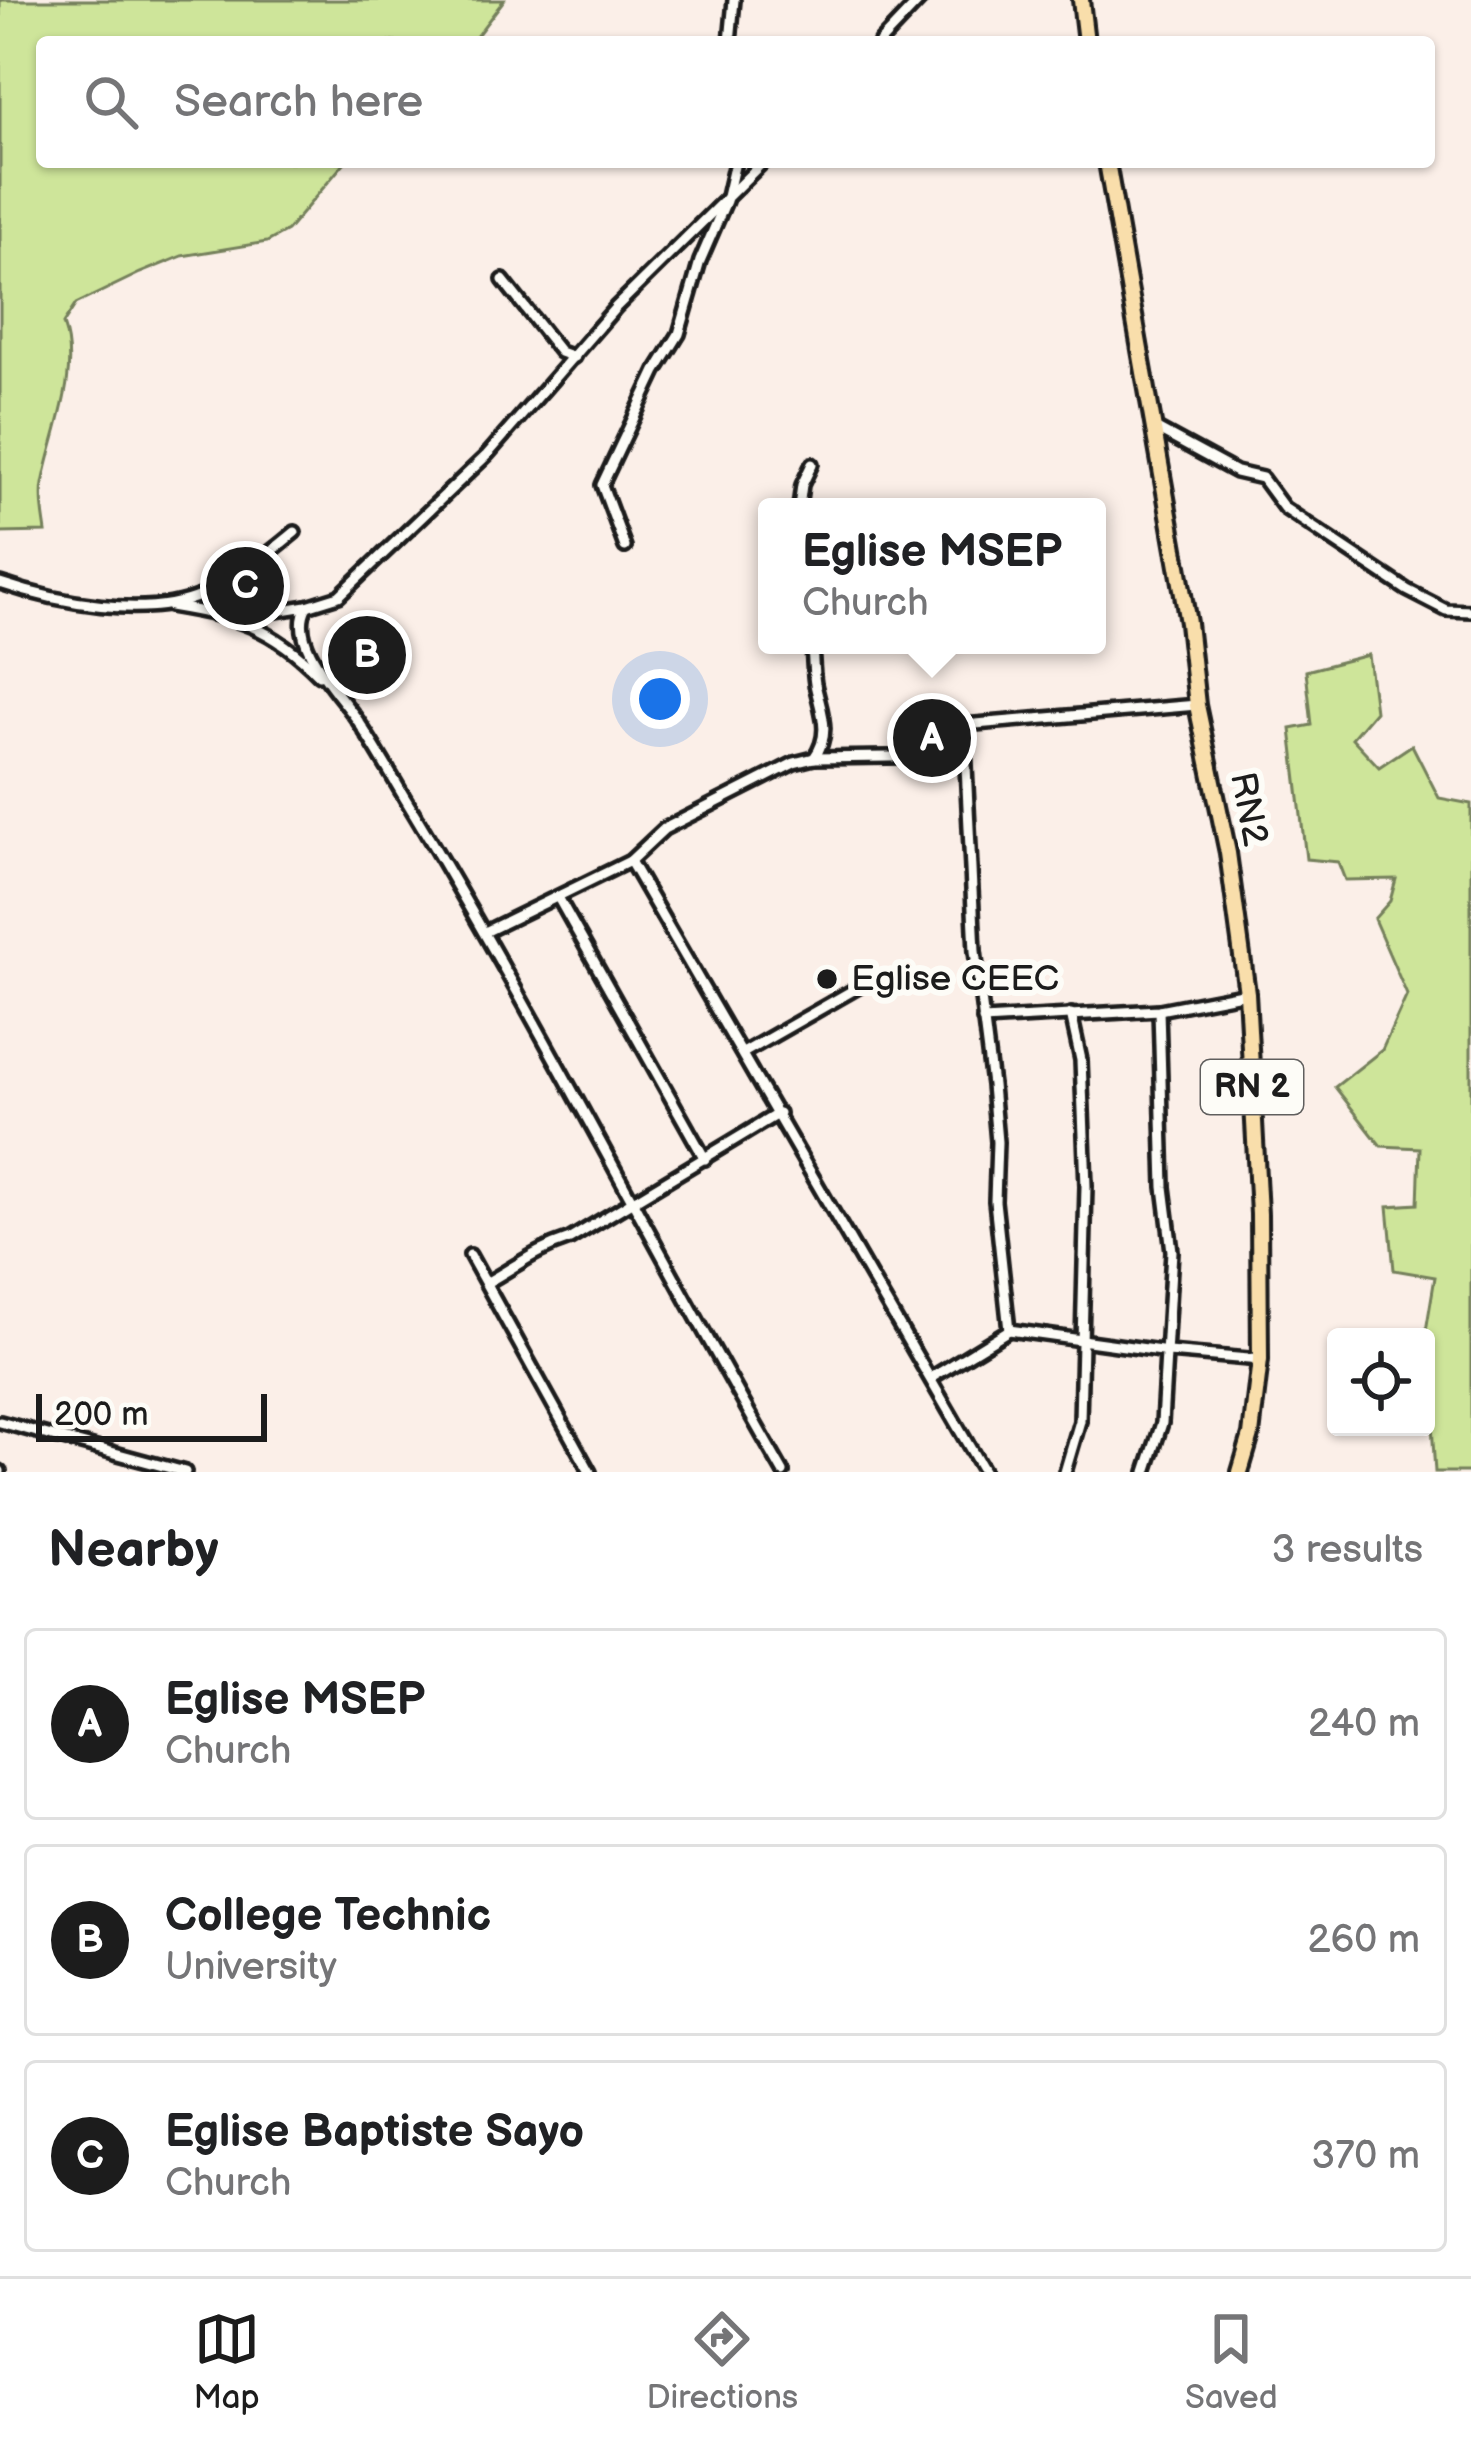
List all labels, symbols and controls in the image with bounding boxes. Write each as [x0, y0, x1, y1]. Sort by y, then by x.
search box [36, 36, 1435, 168]
icon: search [78, 69, 144, 135]
text: Search here [174, 75, 423, 130]
popup [758, 498, 1106, 654]
text: Eglise MSEP [802, 525, 1062, 580]
pin: C [206, 541, 284, 631]
text: Church [802, 580, 928, 627]
pin: B [328, 610, 406, 700]
your location [630, 669, 690, 729]
pin: A [893, 693, 971, 783]
street label: RN2 [1220, 769, 1276, 849]
place label: Eglise CEEC [851, 958, 1059, 1001]
marker: Eglise CEEC [814, 966, 840, 992]
road number: RN 2 [1201, 1060, 1303, 1114]
map controls [1327, 1328, 1435, 1436]
button: locate [1327, 1328, 1435, 1436]
scale bar [36, 1388, 267, 1441]
text: 200 m [54, 1395, 148, 1435]
text: Nearby [48, 1520, 219, 1581]
text: 3 results [1271, 1527, 1423, 1574]
text: Eglise MSEP [165, 1673, 425, 1728]
text: A [78, 1701, 102, 1748]
text: 240 m [1308, 1701, 1420, 1748]
text: Church [165, 1728, 291, 1775]
text: College Technic [165, 1889, 491, 1944]
text: B [76, 1917, 104, 1964]
text: 260 m [1307, 1917, 1420, 1964]
text: University [165, 1944, 337, 1991]
text: Eglise Baptiste Sayo [165, 2105, 584, 2160]
text: C [76, 2133, 104, 2180]
text: 370 m [1311, 2133, 1420, 2180]
text: Church [165, 2160, 291, 2207]
tab: Map [193, 2306, 260, 2418]
tab: Directions [646, 2306, 798, 2418]
tab: Saved [1185, 2306, 1278, 2418]

